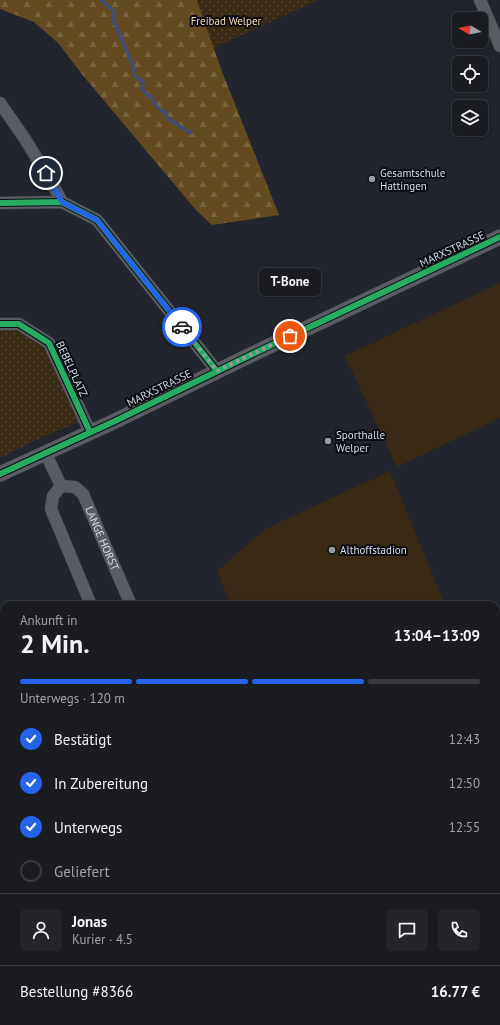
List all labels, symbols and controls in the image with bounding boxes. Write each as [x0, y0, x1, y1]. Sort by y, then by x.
north arrow [452, 12, 488, 48]
map controls [452, 12, 488, 136]
park label: Freibad Welper [191, 14, 262, 28]
button: locate [452, 56, 488, 92]
button: layers [452, 100, 488, 136]
pin [29, 156, 63, 190]
icon: home [35, 162, 57, 184]
place label: Gesamtschule Hattingen [380, 166, 446, 193]
marker: Gesamtschule Hattingen [367, 174, 377, 184]
street label: MARXSTRASSE [417, 228, 487, 270]
callout: T-Bone [259, 268, 321, 296]
text: T-Bone [271, 273, 309, 290]
courier [162, 307, 202, 347]
icon: car [171, 316, 193, 338]
pin [273, 319, 307, 353]
icon: bag [279, 325, 301, 347]
street label: BEBELPLATZ [53, 339, 91, 399]
street label: MARXSTRASSE [124, 366, 194, 410]
place label: Sporthalle Welper [336, 428, 385, 455]
marker: Sporthalle Welper [323, 436, 333, 446]
street label: LANGE HORST [82, 504, 122, 573]
place label: Althoffstadion [340, 543, 407, 557]
marker: Althoffstadion [327, 545, 337, 555]
text: Ankunft in [20, 612, 77, 629]
text: 13:04–13:09 [394, 626, 480, 645]
text: 2 Min. [20, 627, 90, 660]
text: Unterwegs · 120 m [20, 690, 125, 707]
icon: check [20, 728, 42, 750]
text: Bestätigt [54, 730, 111, 749]
text: 12:43 [449, 731, 480, 748]
icon: check [20, 772, 42, 794]
text: In Zubereitung [54, 774, 148, 793]
text: 12:50 [449, 775, 480, 792]
icon: check [20, 816, 42, 838]
text: Unterwegs [54, 818, 122, 837]
text: 12:55 [449, 819, 480, 836]
text: Geliefert [54, 862, 110, 881]
button: person [20, 909, 62, 951]
button: chat [386, 909, 428, 951]
button: phone [438, 909, 480, 951]
text: Jonas [72, 912, 107, 931]
text: Kurier · 4.5 [72, 931, 133, 948]
text: Bestellung #8366 [20, 982, 133, 1001]
text: 16.77 € [431, 982, 480, 1001]

